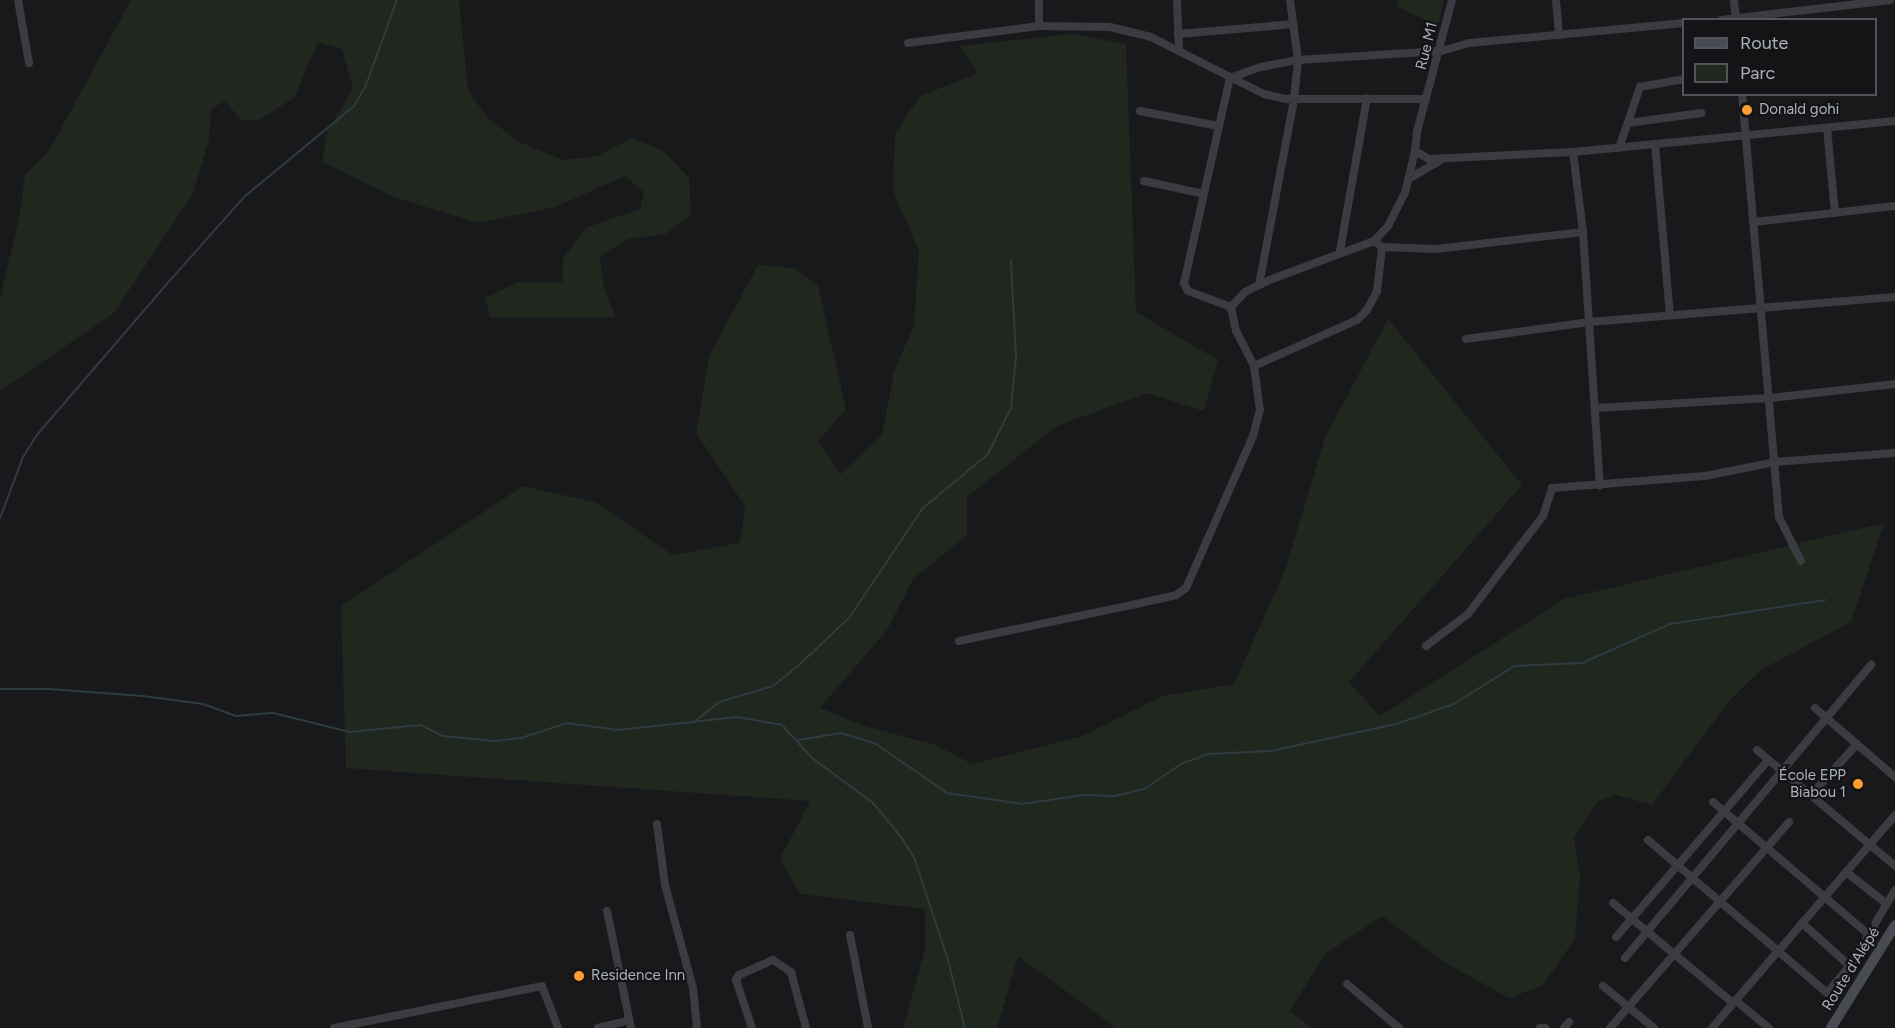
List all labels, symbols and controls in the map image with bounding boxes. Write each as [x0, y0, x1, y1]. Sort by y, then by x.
legend [1682, 18, 1877, 96]
street label: Rue M1 [1412, 20, 1442, 72]
text: Route [1740, 32, 1788, 54]
text: Parc [1740, 62, 1775, 84]
place label: Donald gohi [1759, 101, 1839, 119]
marker: Donald gohi [1740, 103, 1754, 117]
place label: École EPP Biabou 1 [1779, 766, 1846, 801]
marker: École EPP Biabou 1 [1851, 777, 1865, 791]
street label: Route d'Alépé [1818, 924, 1884, 1014]
place label: Residence Inn [591, 967, 685, 985]
marker: Residence Inn [572, 969, 586, 983]

